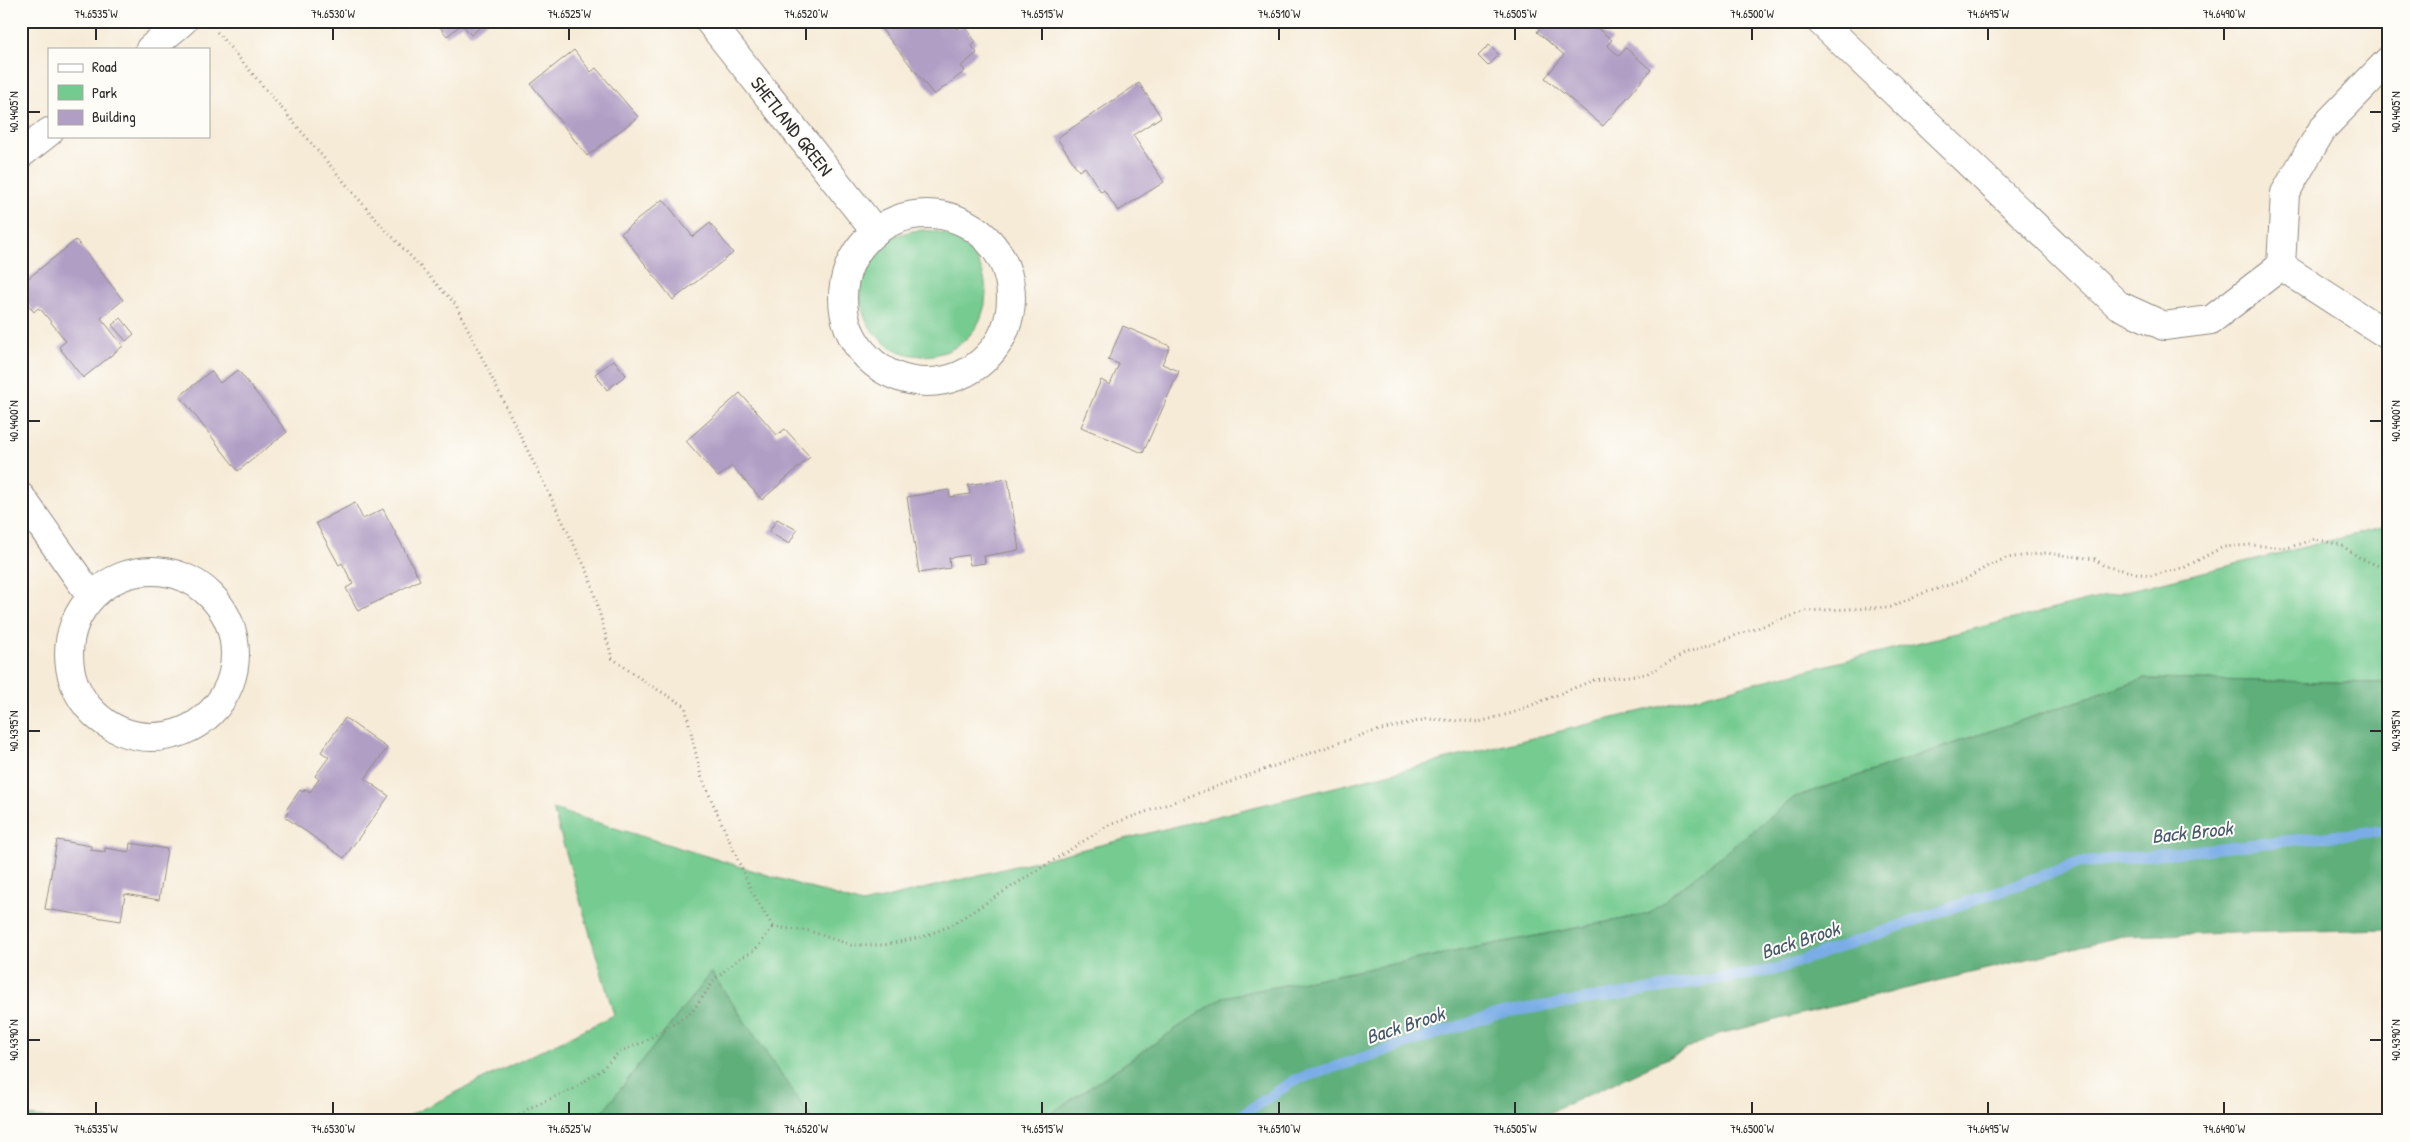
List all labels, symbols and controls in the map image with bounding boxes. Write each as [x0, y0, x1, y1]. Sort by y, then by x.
text: 74.6535°W [74, 5, 118, 22]
text: 74.6530°W [311, 5, 356, 22]
text: 74.6525°W [547, 5, 591, 22]
text: 74.6520°W [784, 5, 829, 22]
text: 74.6515°W [1021, 5, 1064, 22]
text: 74.6510°W [1258, 5, 1301, 22]
text: 74.6505°W [1493, 5, 1537, 22]
text: 74.6500°W [1730, 5, 1775, 22]
text: 74.6495°W [1967, 5, 2010, 22]
text: 74.6490°W [2203, 5, 2246, 22]
legend [48, 48, 210, 138]
text: Road [92, 56, 117, 77]
street label: SHETLAND GREEN [745, 71, 839, 181]
text: Park [92, 82, 117, 103]
text: 40.4405°N [5, 91, 22, 133]
text: 40.4405°N [2387, 91, 2404, 133]
text: Building [92, 106, 136, 127]
text: 40.4400°N [5, 400, 22, 442]
text: 40.4400°N [2387, 400, 2404, 442]
text: 40.4395°N [5, 711, 22, 751]
text: 40.4395°N [2387, 711, 2404, 751]
water label: Back Brook [2150, 814, 2235, 849]
water label: Back Brook [1757, 914, 1844, 965]
water label: Back Brook [1362, 999, 1449, 1050]
text: 40.4390°N [5, 1019, 22, 1061]
text: 40.4390°N [2387, 1019, 2404, 1061]
text: 74.6535°W [74, 1120, 118, 1137]
text: 74.6530°W [311, 1120, 356, 1137]
text: 74.6525°W [547, 1120, 591, 1137]
text: 74.6520°W [784, 1120, 829, 1137]
text: 74.6515°W [1021, 1120, 1064, 1137]
text: 74.6510°W [1258, 1120, 1301, 1137]
text: 74.6505°W [1493, 1120, 1537, 1137]
text: 74.6500°W [1730, 1120, 1775, 1137]
text: 74.6495°W [1967, 1120, 2010, 1137]
text: 74.6490°W [2203, 1120, 2246, 1137]

